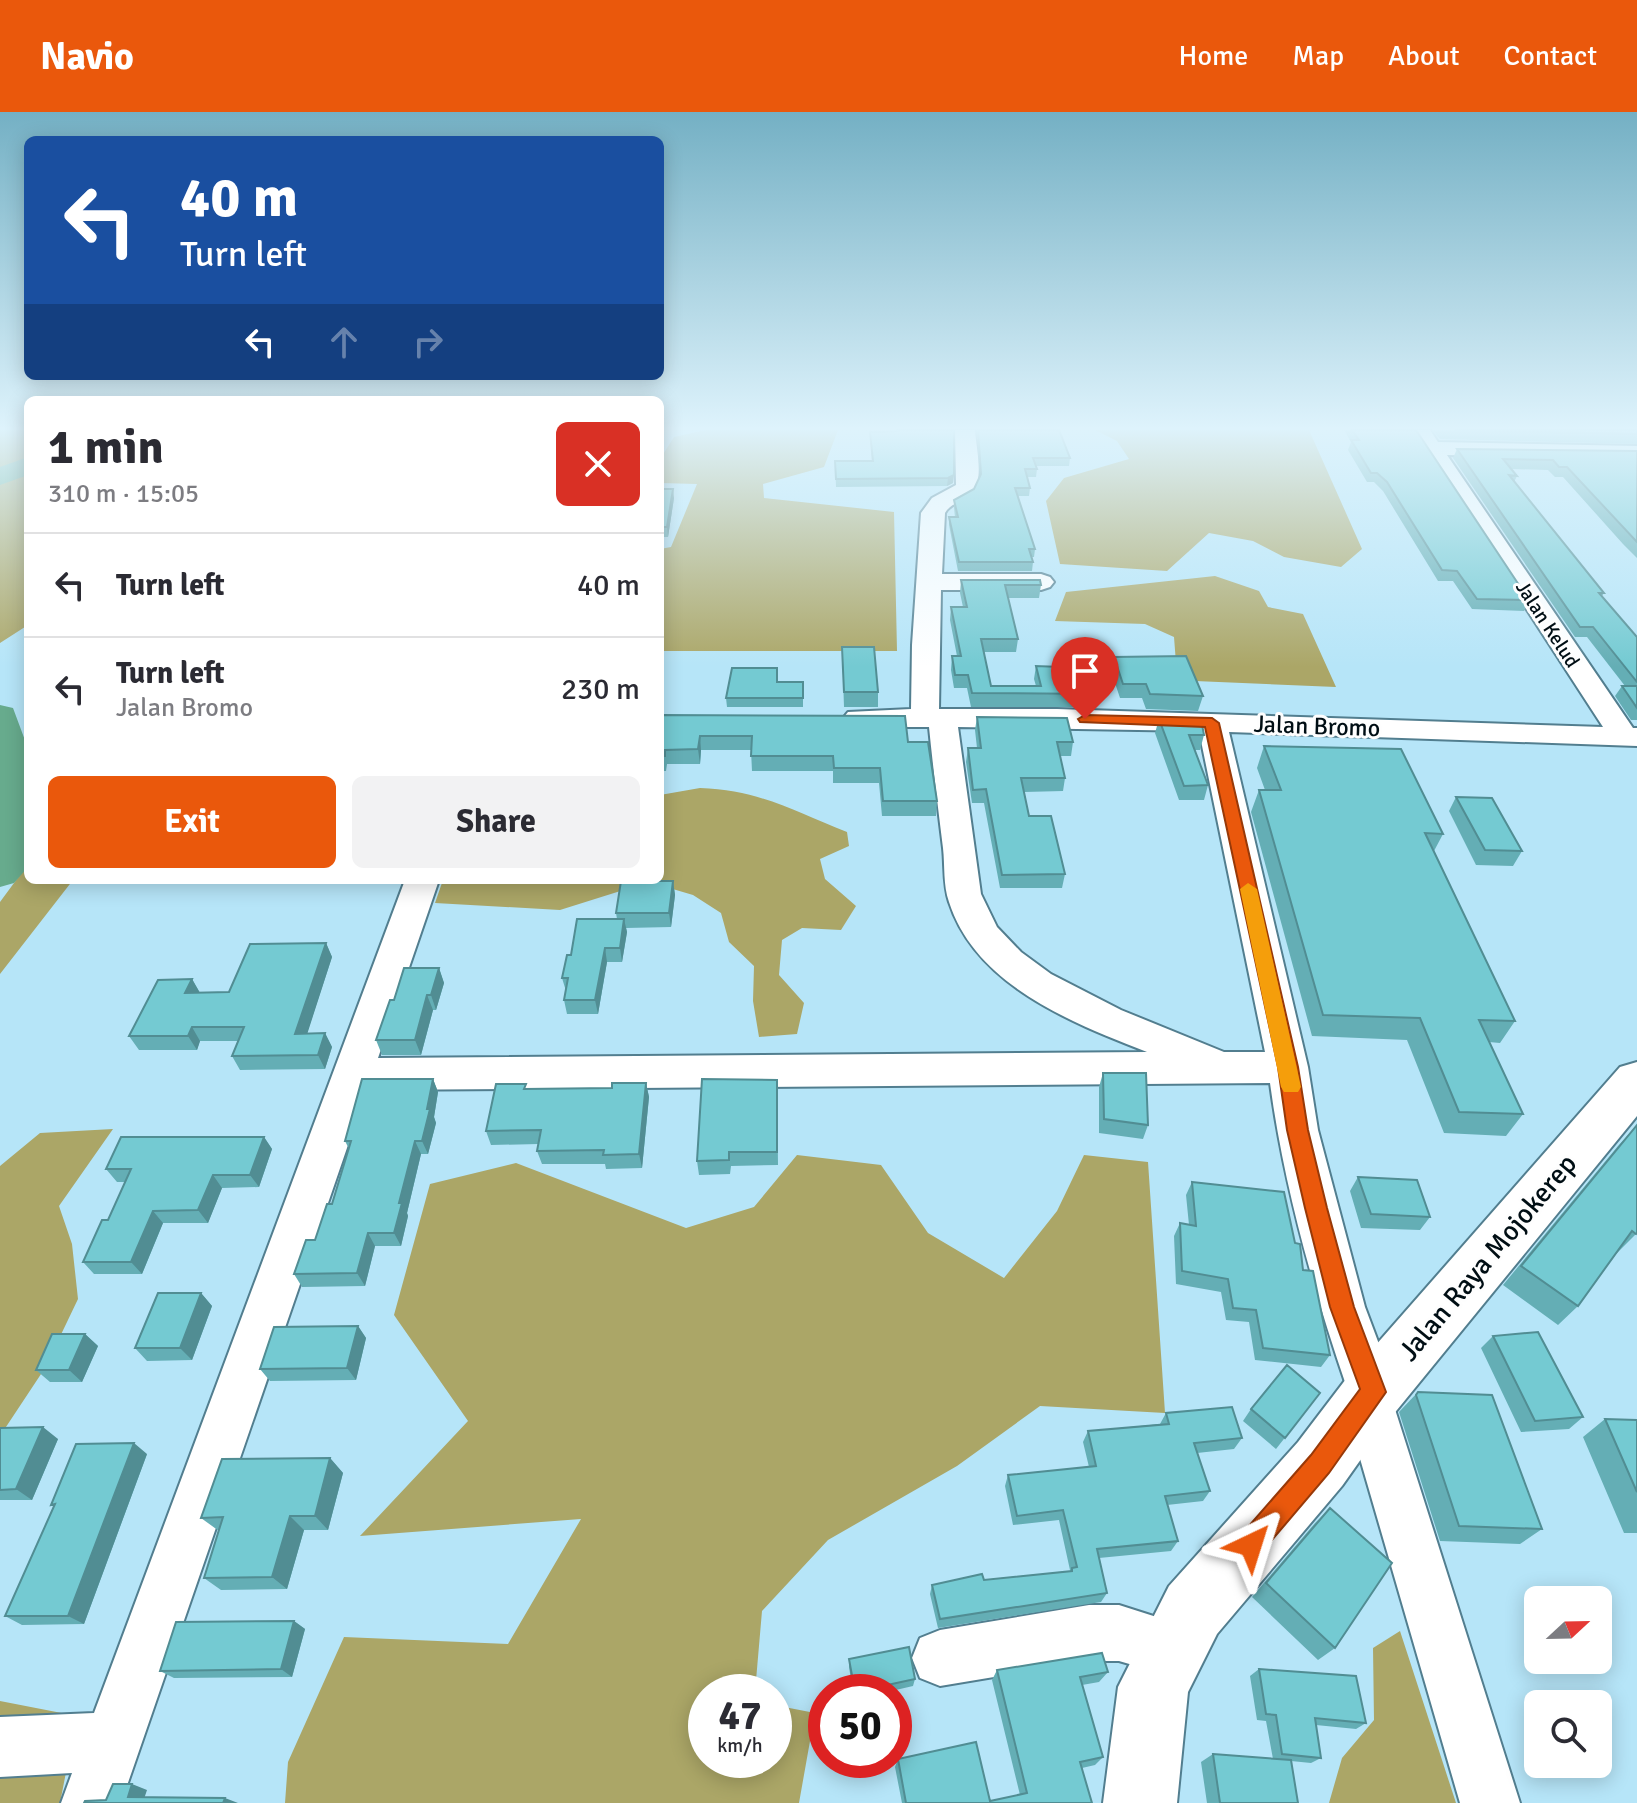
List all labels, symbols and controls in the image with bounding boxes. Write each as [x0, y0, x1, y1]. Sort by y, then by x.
text: Navio [40, 33, 134, 80]
text: Home [1179, 39, 1248, 73]
text: Map [1292, 39, 1344, 73]
text: About [1388, 39, 1460, 73]
text: Contact [1504, 39, 1597, 73]
text: 40 m [180, 163, 298, 232]
icon: left [48, 168, 152, 272]
text: Turn left [180, 232, 307, 277]
icon: left [238, 320, 282, 364]
icon: ahead [322, 320, 366, 364]
icon: right [406, 320, 450, 364]
text: 1 min [48, 418, 164, 477]
button: close [556, 422, 640, 506]
text: 310 m · 15:05 [48, 478, 199, 510]
icon: left [48, 563, 92, 607]
text: Turn left [116, 567, 225, 604]
text: 40 m [577, 567, 640, 604]
street label: Jalan Kelud [1510, 576, 1585, 672]
pin [1051, 637, 1119, 719]
icon: arrive [1063, 649, 1107, 693]
text: Turn left [116, 655, 225, 692]
icon: left [48, 667, 92, 711]
text: 230 m [561, 671, 640, 708]
text: Jalan Bromo [116, 692, 253, 724]
street label: Jalan Bromo [1253, 709, 1381, 743]
button: Exit [48, 776, 336, 868]
button: Share [352, 776, 640, 868]
street label: Jalan Raya Mojokerep [1391, 1147, 1584, 1368]
position arrow [1209, 1503, 1293, 1587]
north arrow [1524, 1586, 1612, 1674]
map controls [1524, 1586, 1612, 1778]
speed limit sign: 50 [808, 1674, 912, 1778]
button: search [1524, 1690, 1612, 1778]
text: 47 [718, 1691, 762, 1741]
text: km/h [717, 1733, 763, 1758]

